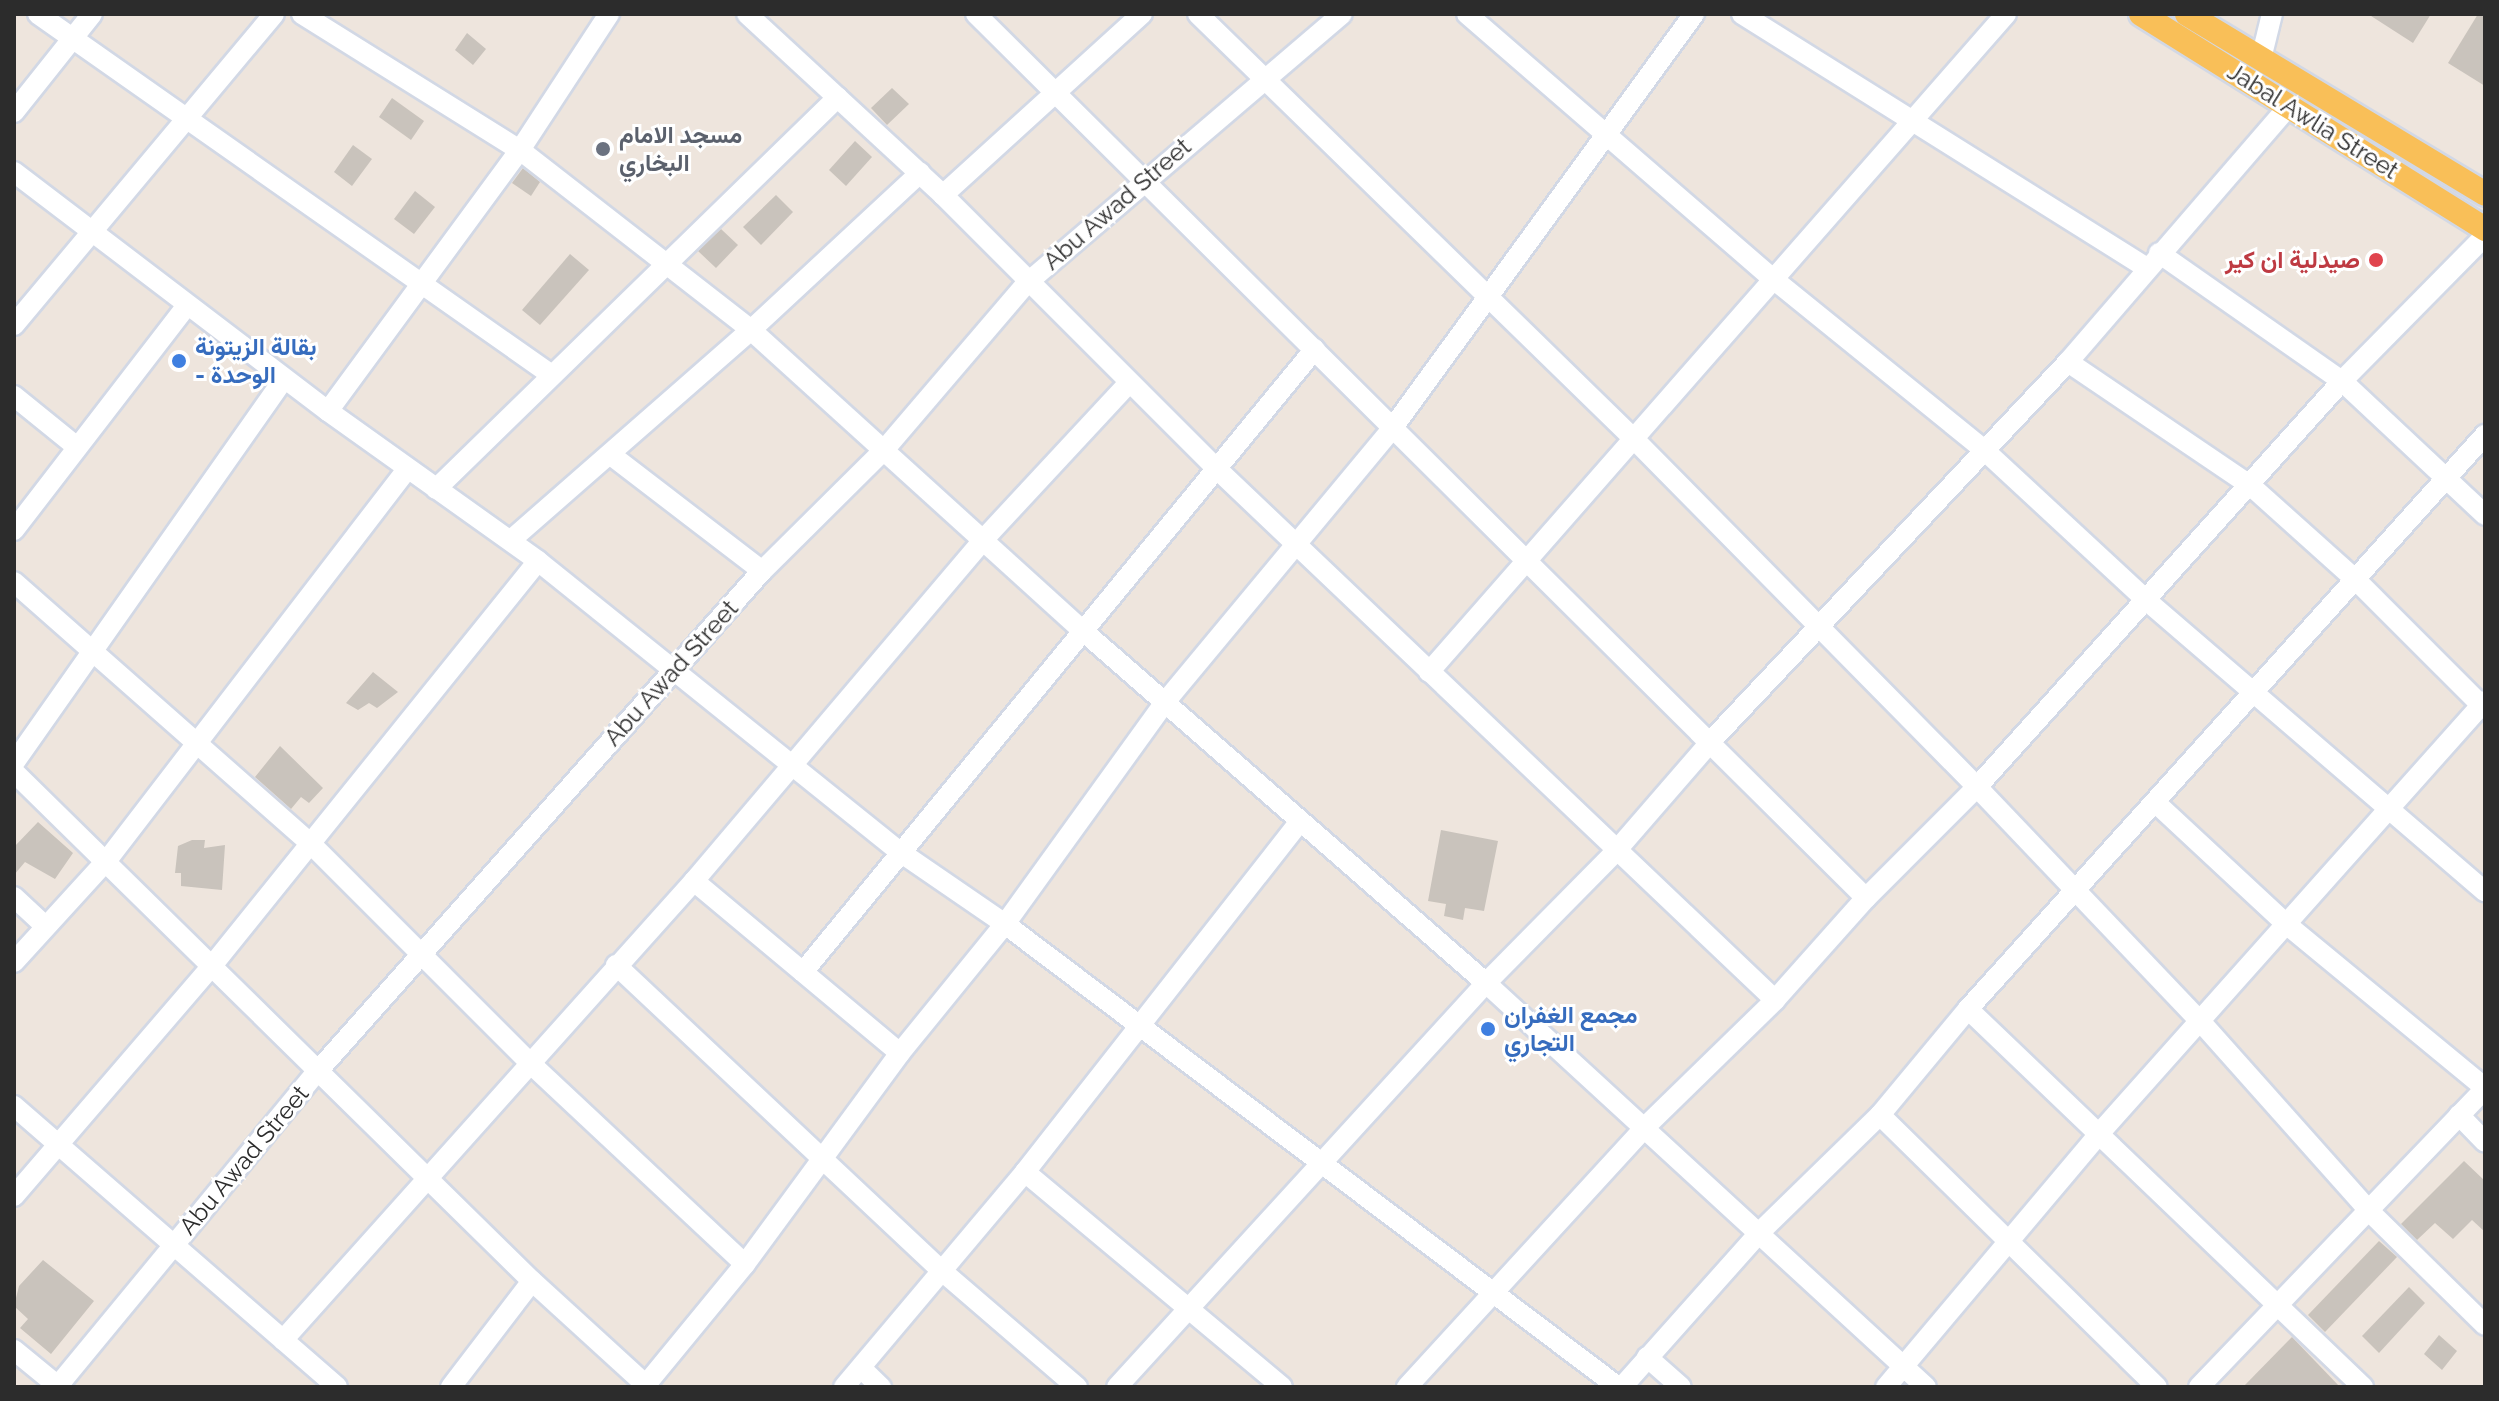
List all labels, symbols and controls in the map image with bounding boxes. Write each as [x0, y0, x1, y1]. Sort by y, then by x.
street label: Jabal Awlia Street [2222, 56, 2404, 186]
place label: مسجد الامام البخاري [619, 121, 742, 177]
street label: Abu Awad Street [1037, 132, 1197, 276]
marker: مسجد الامام البخاري [594, 140, 612, 158]
place label: صيدلية ان كير [2225, 246, 2360, 274]
marker: صيدلية ان كير [2367, 251, 2385, 269]
place label: بقالة الزيتونة - الوحدة [195, 333, 317, 389]
marker: بقالة الزيتونة - الوحدة [170, 352, 188, 370]
street label: Abu Awad Street [598, 594, 744, 752]
place label: مجمع الغفران التجاري [1504, 1001, 1637, 1057]
marker: مجمع الغفران التجاري [1479, 1020, 1497, 1038]
street label: Abu Awad Street [173, 1079, 315, 1241]

